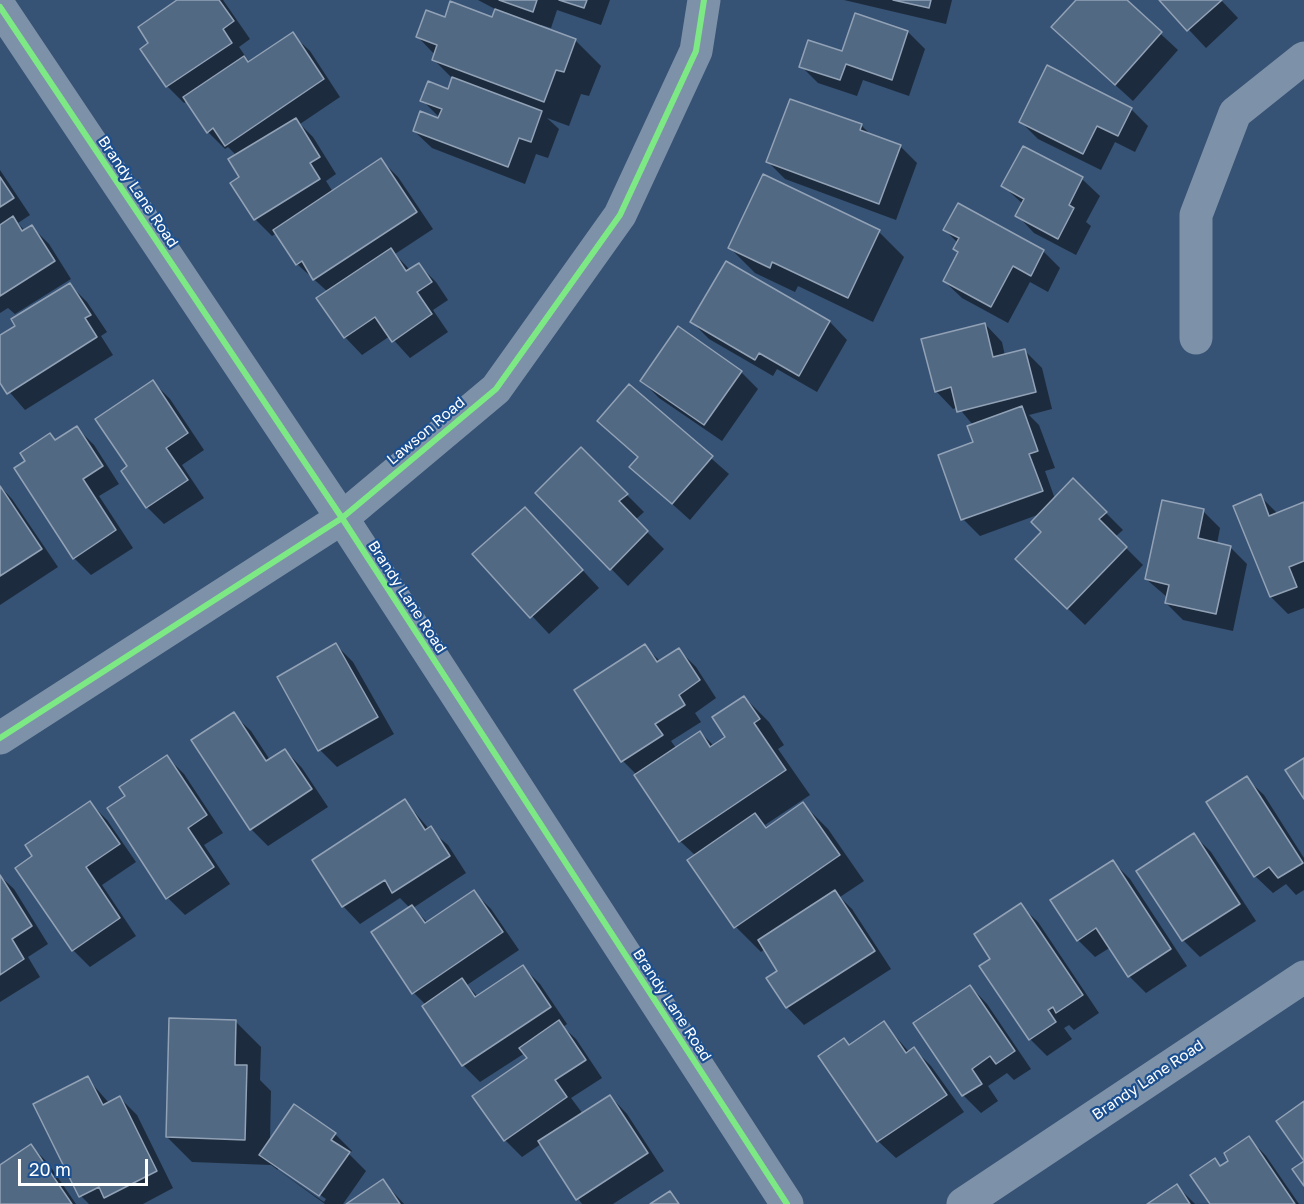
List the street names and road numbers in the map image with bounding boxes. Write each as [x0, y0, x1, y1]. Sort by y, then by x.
street label: Brandy Lane Road [94, 133, 182, 251]
street label: Lawson Road [384, 393, 468, 469]
street label: Brandy Lane Road [364, 537, 450, 657]
street label: Brandy Lane Road [629, 945, 715, 1065]
street label: Brandy Lane Road [1089, 1036, 1207, 1124]

